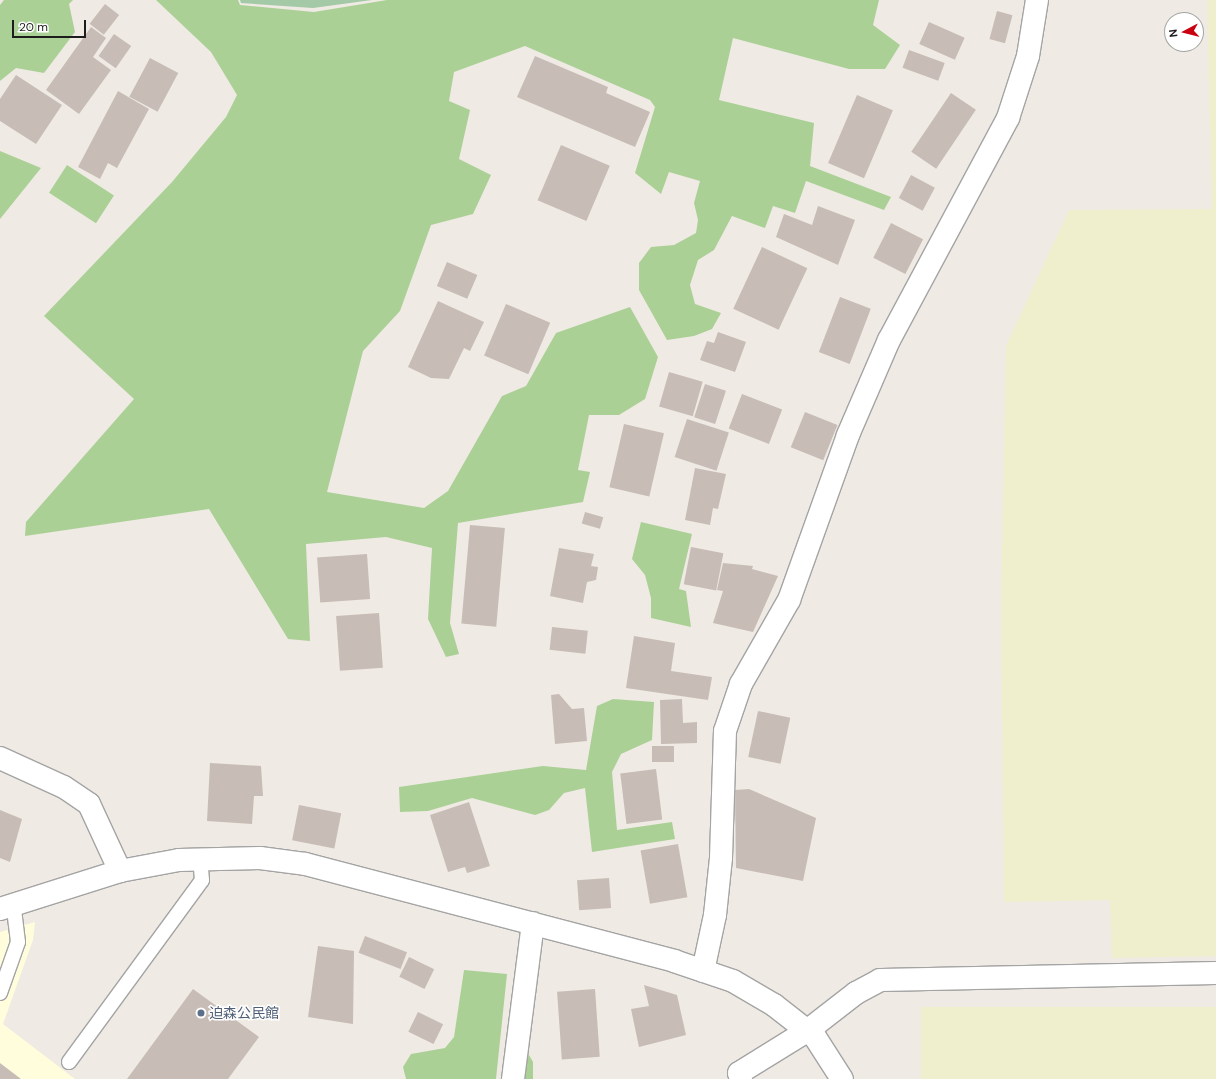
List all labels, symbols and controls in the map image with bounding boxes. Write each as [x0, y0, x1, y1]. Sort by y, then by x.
scale bar [14, 12, 88, 38]
north arrow [1164, 12, 1204, 52]
text: 20 m [19, 19, 48, 35]
text: N [1166, 29, 1181, 38]
place label: 迫森公民館 [209, 1005, 279, 1021]
marker: 迫森公民館 [196, 1008, 206, 1018]

